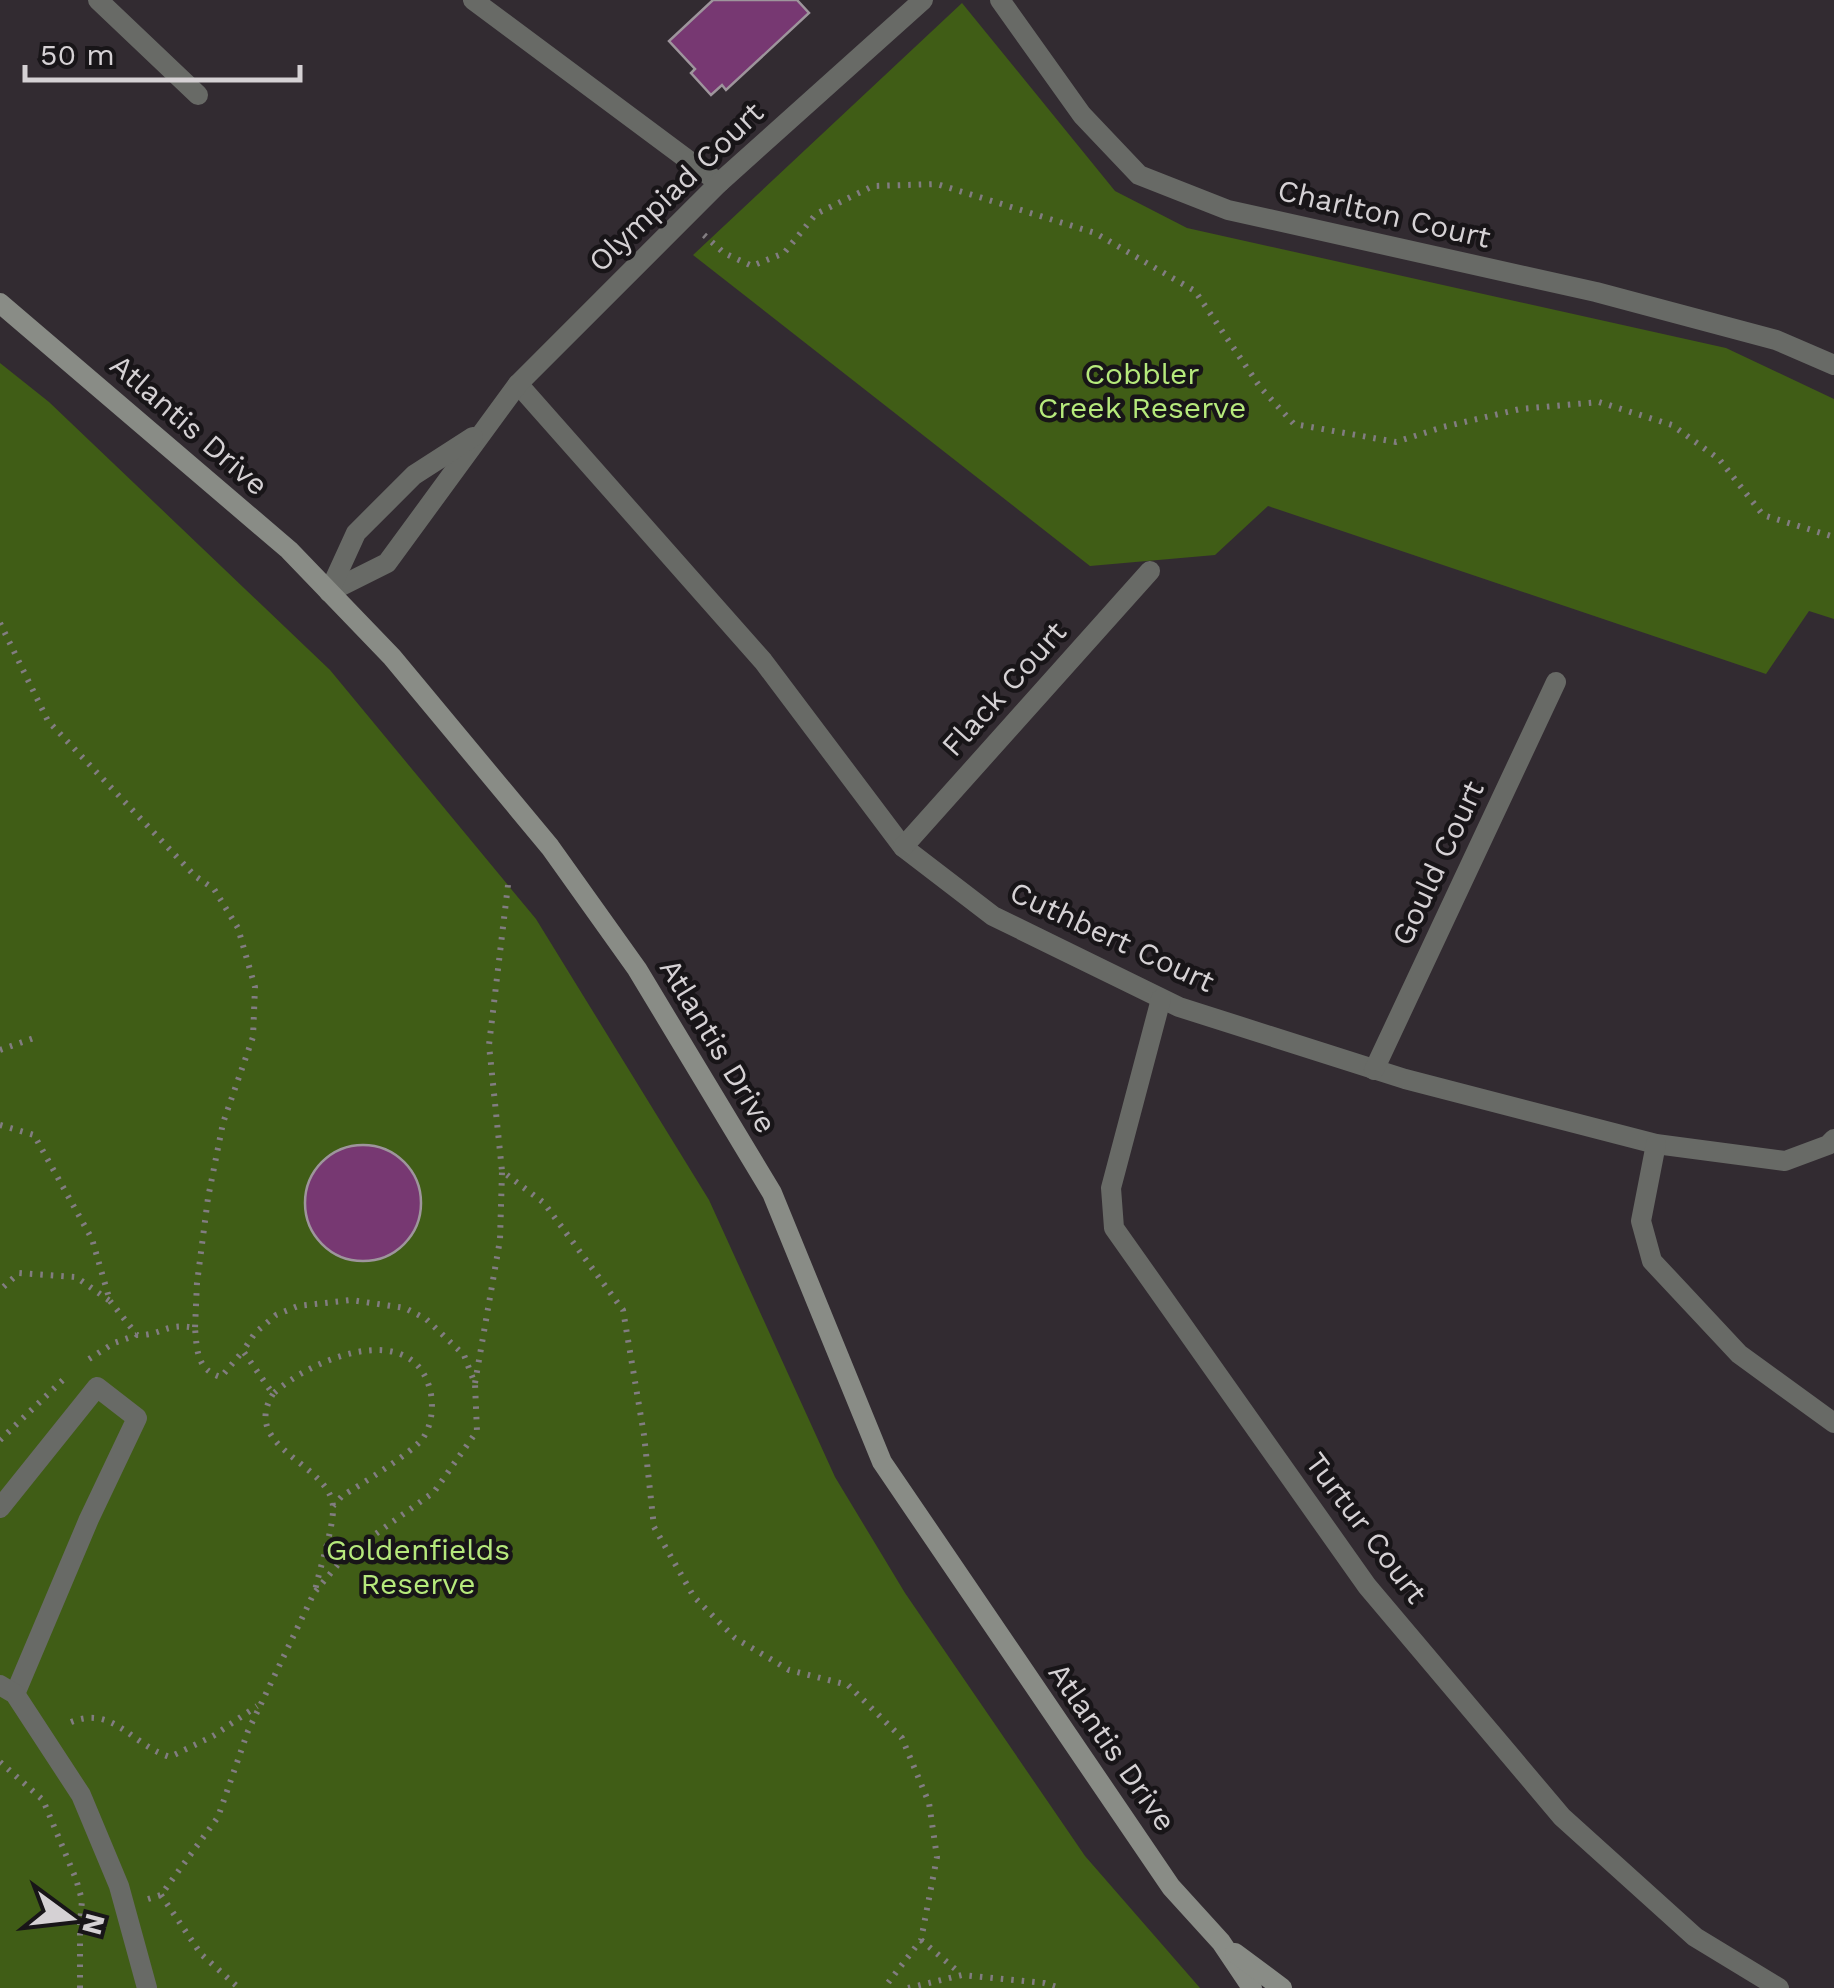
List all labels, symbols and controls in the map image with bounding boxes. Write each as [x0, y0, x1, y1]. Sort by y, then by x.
scale bar [25, 20, 300, 82]
text: 50 m [40, 37, 115, 72]
street label: Olympiad Court [581, 94, 770, 279]
street label: Charlton Court [1274, 172, 1494, 255]
street label: Atlantis Drive [103, 347, 275, 502]
park label: Cobbler Creek Reserve [1038, 356, 1246, 425]
street label: Flack Court [934, 614, 1073, 763]
street label: Gould Court [1384, 775, 1491, 951]
street label: Cuthbert Court [1004, 874, 1220, 999]
street label: Atlantis Drive [653, 952, 784, 1139]
street label: Turtur Court [1298, 1445, 1435, 1610]
park label: Goldenfields Reserve [326, 1532, 510, 1601]
street label: Atlantis Drive [1042, 1656, 1183, 1837]
north arrow [20, 1868, 120, 1968]
text: N [75, 1910, 112, 1939]

